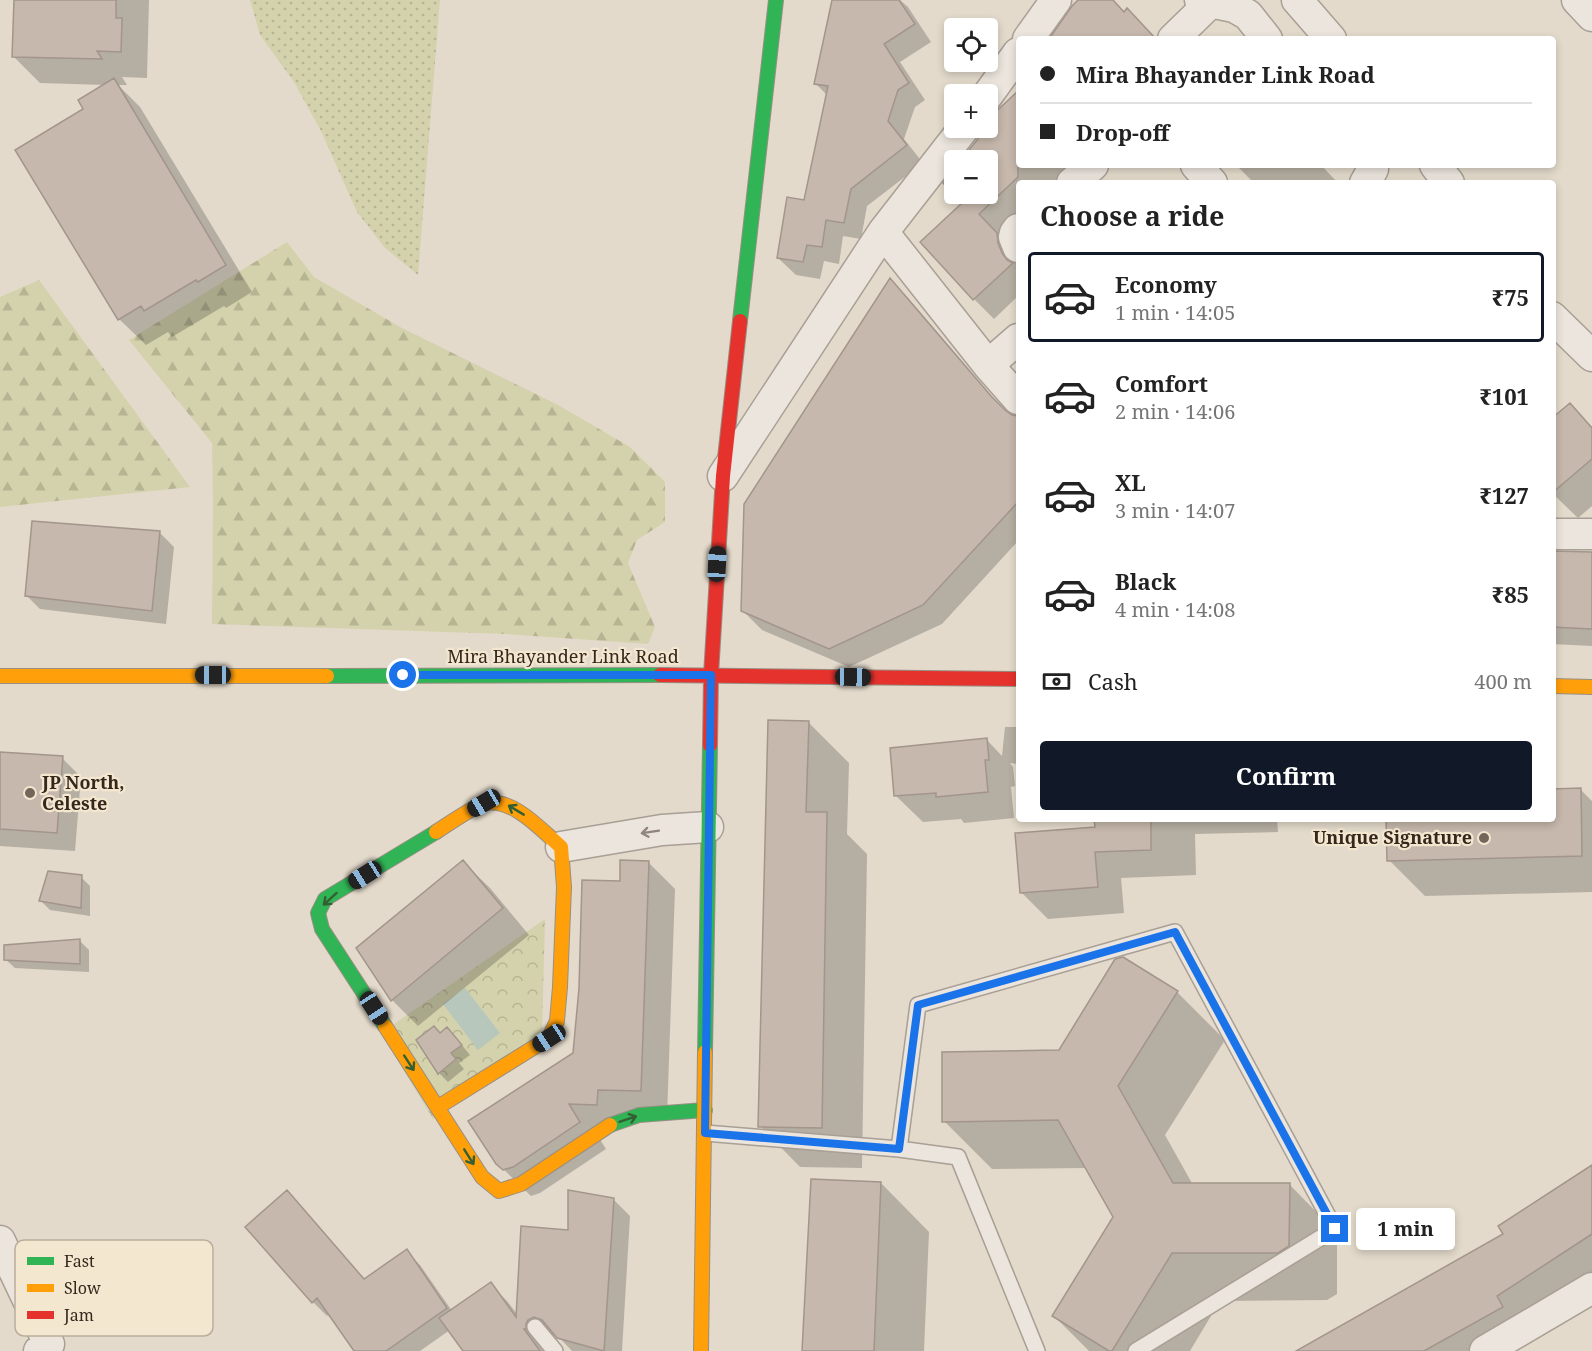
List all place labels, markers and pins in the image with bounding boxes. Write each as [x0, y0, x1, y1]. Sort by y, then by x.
place label: JP North, Celeste [41, 770, 125, 815]
marker: JP North, Celeste [23, 786, 37, 800]
place label: Unique Signature [1313, 825, 1472, 849]
marker: Unique Signature [1477, 831, 1491, 845]

